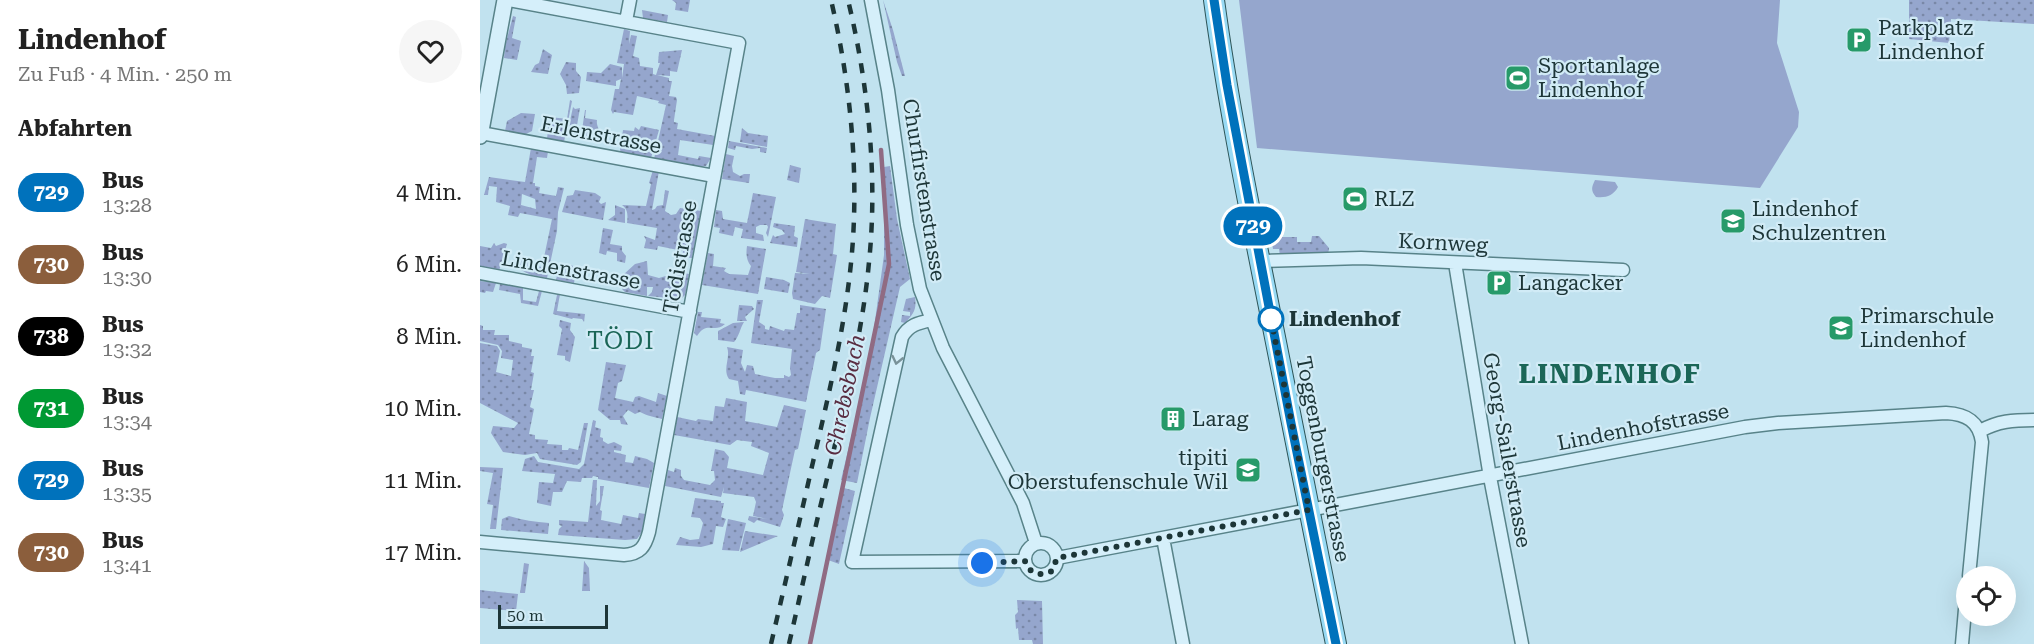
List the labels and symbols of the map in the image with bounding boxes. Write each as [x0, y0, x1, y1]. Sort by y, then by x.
place label: Parkplatz Lindenhof [1878, 16, 1985, 64]
parking icon: Parkplatz Lindenhof [1844, 25, 1874, 55]
place label: Sportanlage Lindenhof [1538, 54, 1660, 102]
sports icon: Sportanlage Lindenhof [1503, 63, 1533, 93]
street label: Churfirstenstrasse [898, 97, 950, 283]
street label: Erlenstrasse [539, 112, 663, 158]
sports icon: RLZ [1340, 184, 1370, 214]
place label: RLZ [1374, 187, 1415, 211]
place label: Lindenhof Schulzentren [1752, 197, 1887, 245]
street label: Tödistrasse [658, 198, 702, 316]
line badge: 729 [1218, 206, 1288, 246]
school or university icon: Lindenhof Schulzentren [1718, 206, 1748, 236]
street label: Kornweg [1397, 229, 1489, 257]
street label: Lindenstrasse [500, 246, 642, 294]
parking icon: Langacker [1484, 268, 1514, 298]
place label: Langacker [1518, 271, 1624, 295]
place label: Primarschule Lindenhof [1860, 304, 1994, 352]
marker: Lindenhof [1258, 306, 1284, 332]
place label: Lindenhof [1289, 307, 1401, 331]
school or university icon: Primarschule Lindenhof [1826, 313, 1856, 343]
district label: TÖDI [587, 326, 655, 355]
water label: Chrebsbach [820, 332, 870, 458]
street label: Georg-Sailerstrasse [1478, 351, 1536, 549]
one-way arrow [891, 354, 904, 364]
street label: Toggenburgerstrasse [1291, 354, 1355, 564]
district label: LINDENHOF [1519, 358, 1701, 390]
street label: Lindenhofstrasse [1555, 399, 1731, 455]
building icon: Larag [1158, 404, 1188, 434]
place label: Larag [1192, 407, 1248, 431]
place label: tipiti Oberstufenschule Wil [1008, 446, 1228, 494]
school or university icon: tipiti Oberstufenschule Wil [1233, 455, 1263, 485]
your location [967, 548, 997, 578]
scale bar [498, 602, 608, 630]

